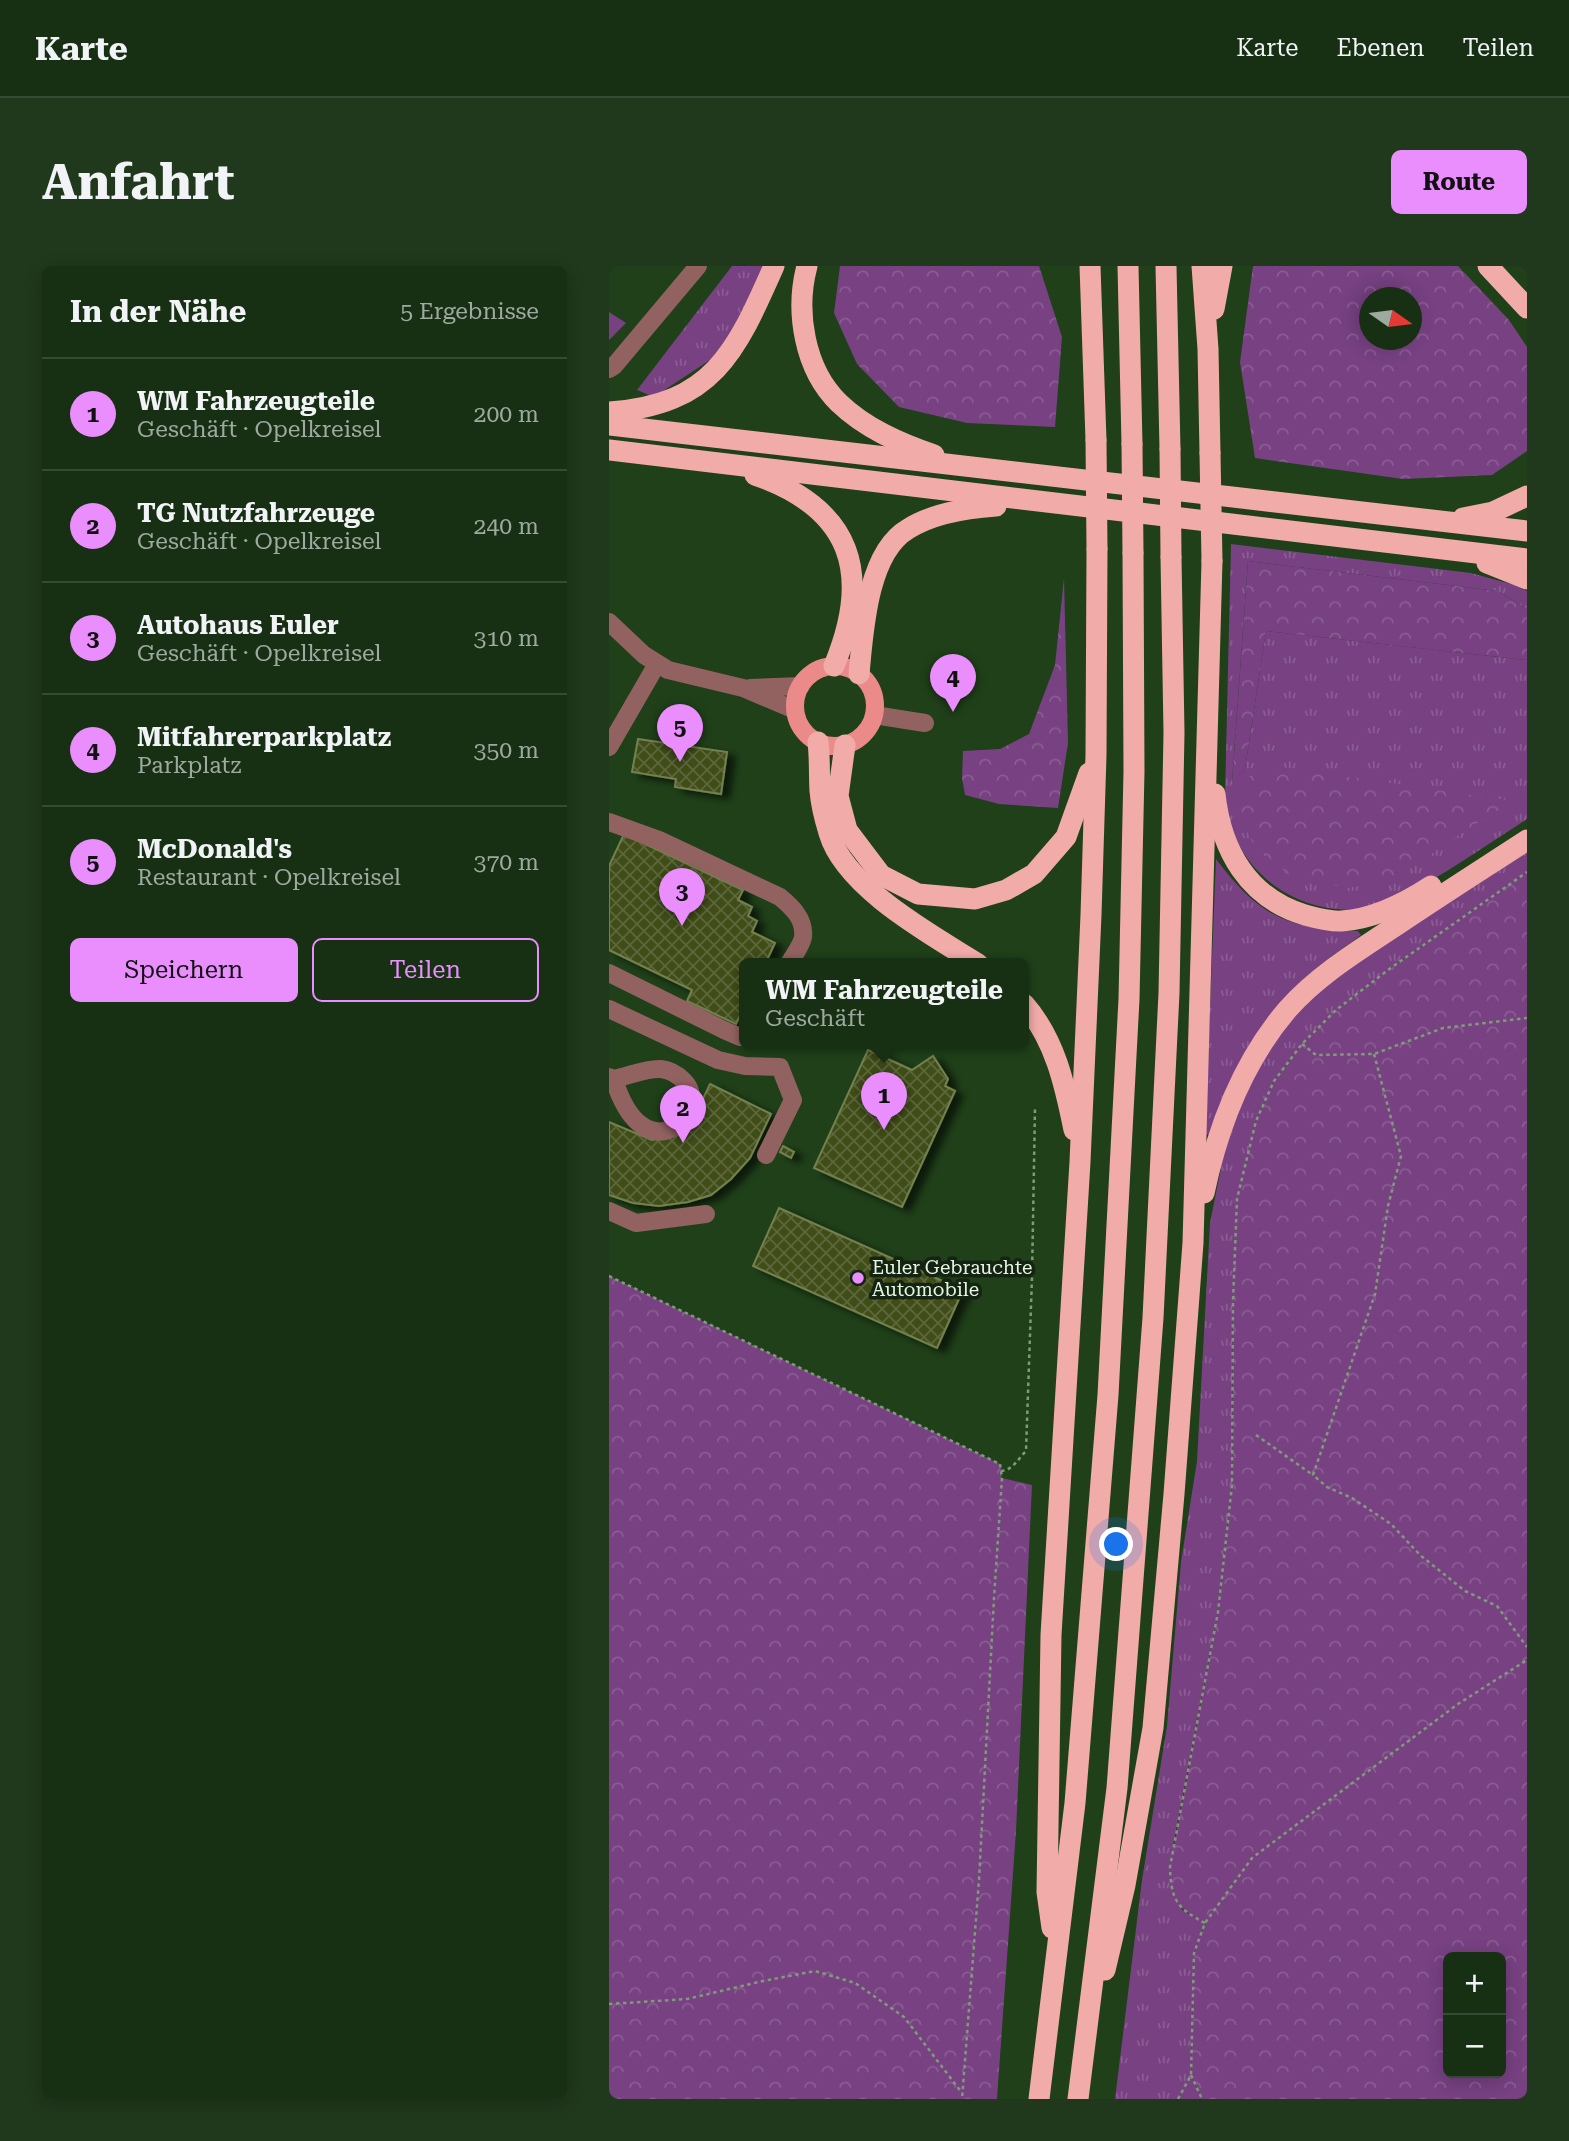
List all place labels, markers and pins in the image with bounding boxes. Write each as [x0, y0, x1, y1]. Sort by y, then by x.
pin: 4 [930, 654, 976, 712]
pin: 5 [657, 704, 703, 762]
pin: 3 [659, 868, 705, 926]
pin: 1 [861, 1072, 907, 1130]
pin: 2 [660, 1085, 706, 1143]
place label: Euler Gebrauchte Automobile [872, 1256, 1032, 1301]
marker: Euler Gebrauchte Automobile [850, 1270, 866, 1286]

